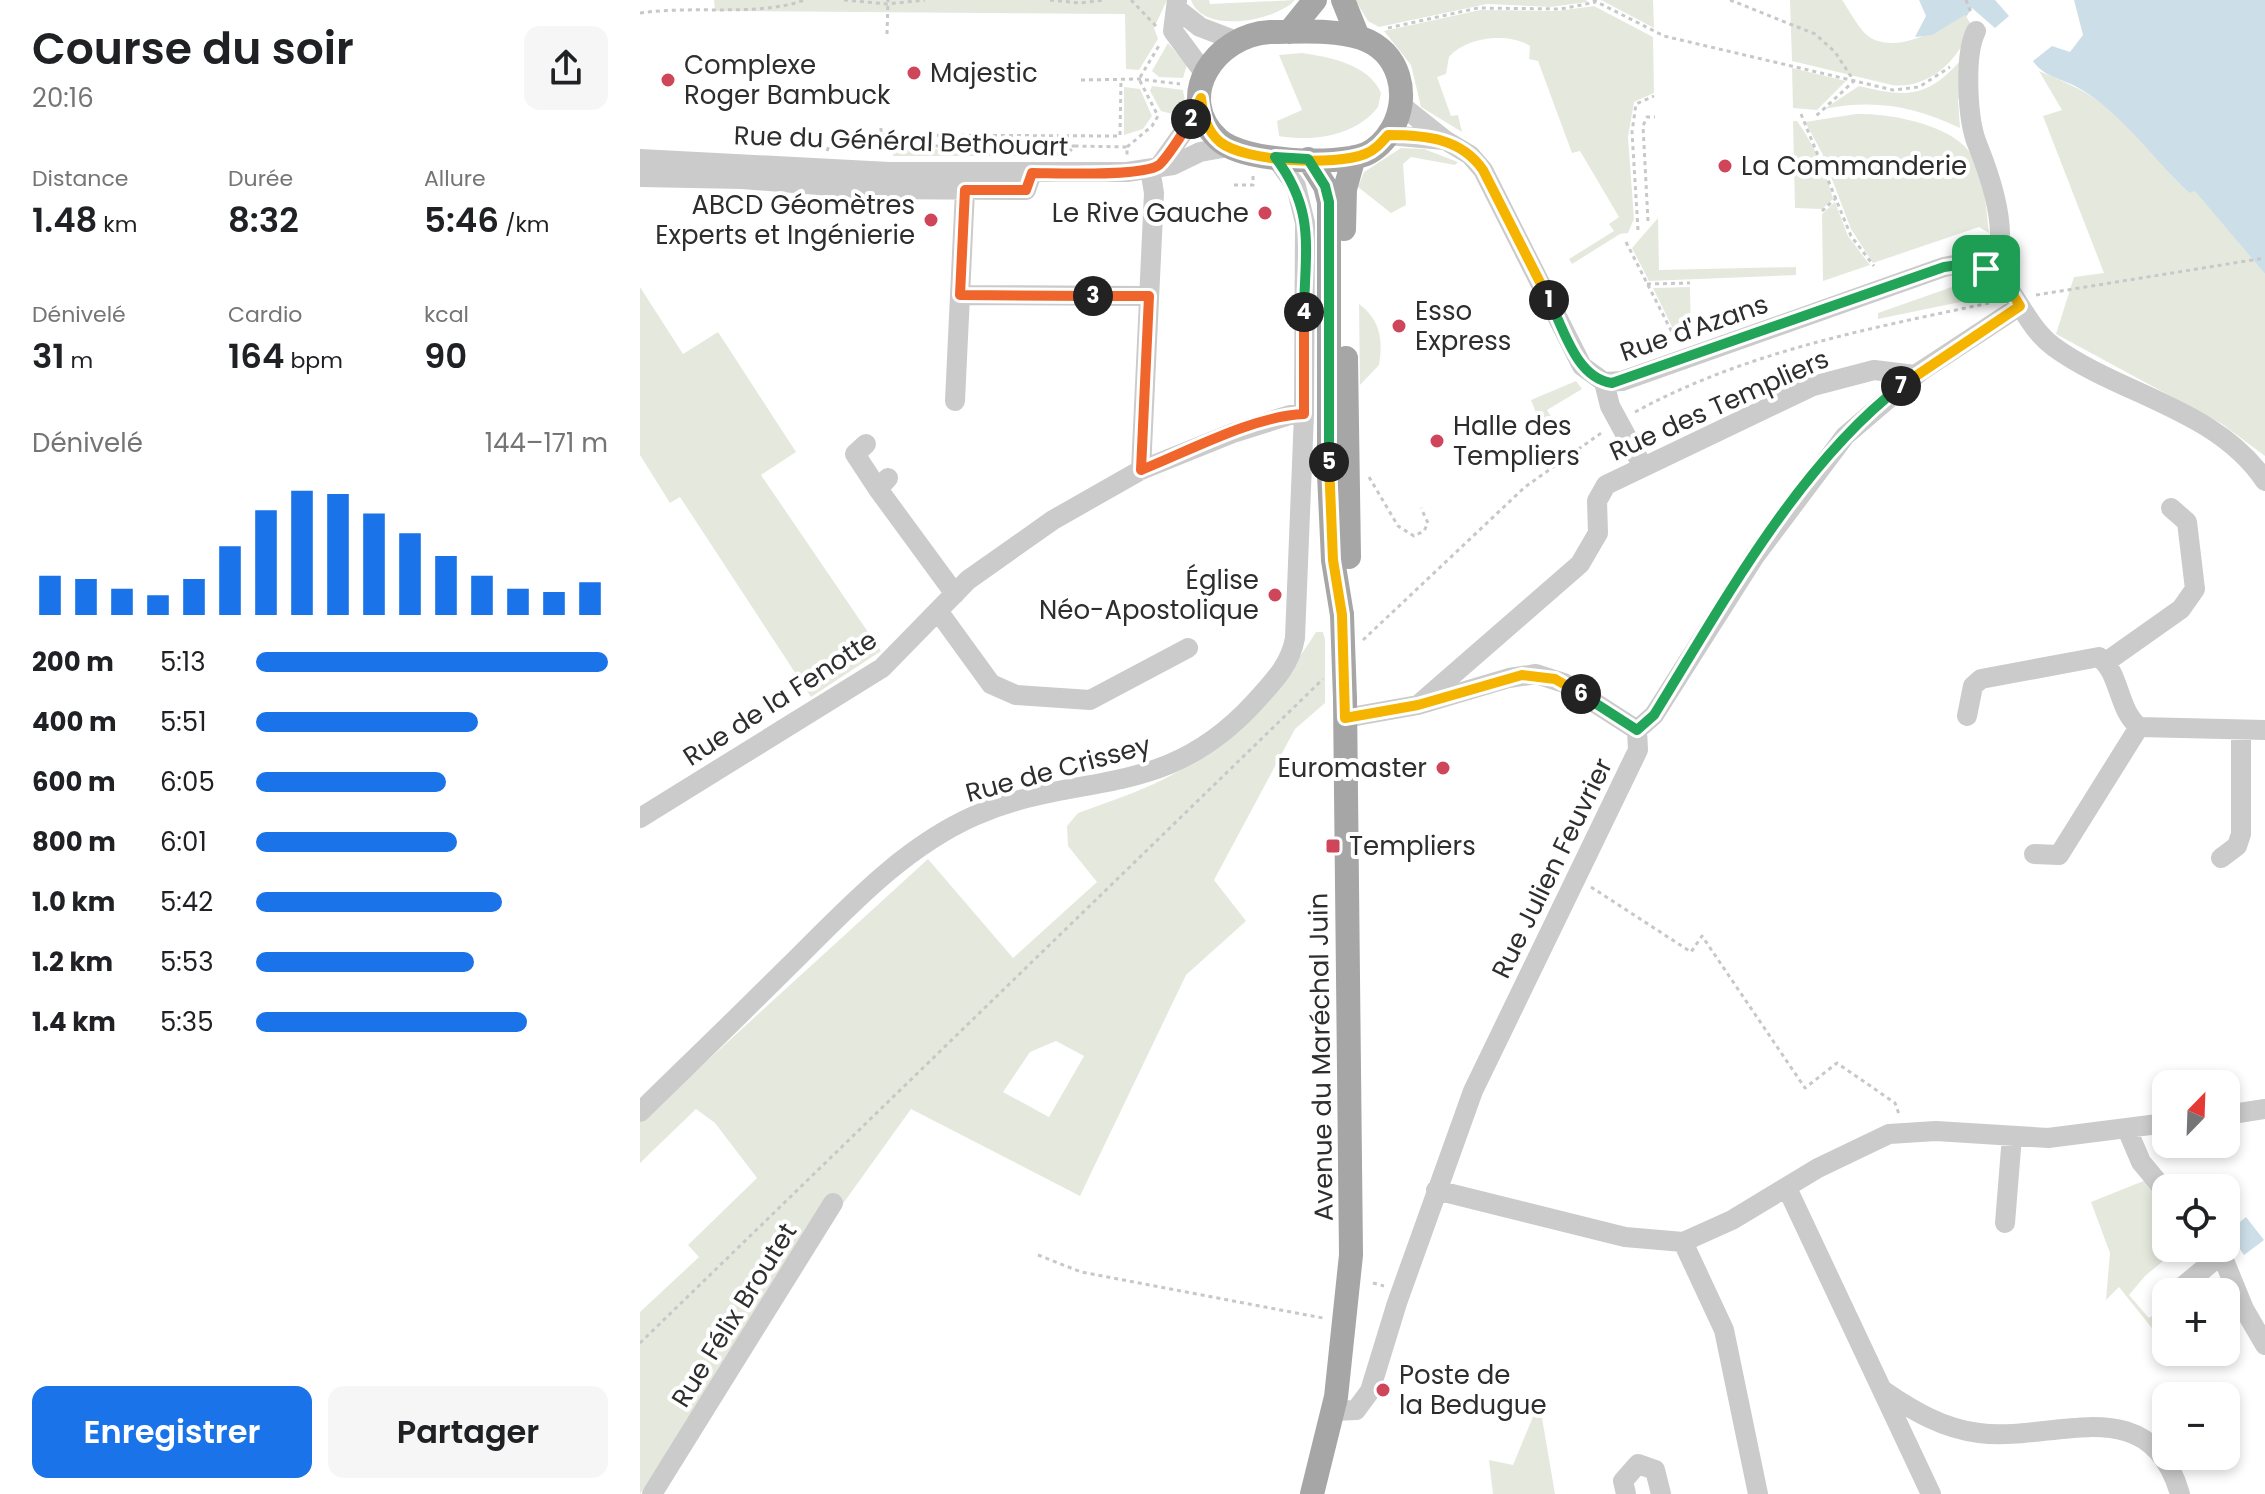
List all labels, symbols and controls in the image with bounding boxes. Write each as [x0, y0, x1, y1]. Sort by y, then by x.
text: Course du soir [32, 18, 354, 79]
button: share [524, 26, 608, 110]
place label: Complexe Roger Bambuck [684, 47, 891, 113]
place label: Majestic [930, 55, 1038, 91]
marker: Majestic [905, 64, 923, 82]
marker: Complexe Roger Bambuck [659, 71, 677, 89]
text: 20:16 [32, 80, 94, 116]
pin: 2 [1171, 99, 1211, 139]
text: 2 [1185, 103, 1197, 134]
street label: Rue du Général Bethouart [733, 117, 1069, 165]
place label: La Commanderie [1741, 148, 1967, 184]
marker: La Commanderie [1716, 157, 1734, 175]
text: Distance [32, 163, 128, 194]
text: Durée [228, 163, 293, 194]
text: Allure [424, 163, 486, 194]
place label: ABCD Géomètres Experts et Ingénierie [655, 187, 915, 253]
place label: Le Rive Gauche [1052, 195, 1249, 231]
text: 1.48 [32, 196, 97, 244]
text: 8:32 [228, 196, 299, 244]
text: 5:46 [424, 196, 499, 244]
marker: Le Rive Gauche [1256, 204, 1274, 222]
text: km [97, 209, 137, 240]
text: /km [499, 209, 549, 240]
marker: ABCD Géomètres Experts et Ingénierie [922, 211, 940, 229]
pin [1952, 235, 2020, 303]
icon: arrive [1964, 247, 2008, 291]
pin: 3 [1073, 276, 1113, 316]
text: 3 [1086, 280, 1100, 311]
pin: 1 [1529, 280, 1569, 320]
text: 1 [1545, 284, 1553, 315]
street label: Rue d'Azans [1615, 286, 1773, 370]
pin: 4 [1284, 292, 1324, 332]
place label: Esso Express [1415, 293, 1511, 359]
text: 4 [1297, 296, 1311, 327]
text: Dénivelé [32, 299, 126, 330]
text: Cardio [228, 299, 302, 330]
text: kcal [424, 299, 469, 330]
marker: Esso Express [1390, 317, 1408, 335]
text: 31 [32, 332, 65, 380]
text: 164 [228, 332, 285, 380]
text: 90 [424, 332, 467, 380]
street label: Rue des Templiers [1604, 340, 1834, 470]
text: m [65, 345, 93, 376]
text: bpm [285, 345, 343, 376]
pin: 7 [1881, 366, 1921, 406]
text: 7 [1895, 370, 1907, 401]
place label: Halle des Templiers [1453, 408, 1580, 474]
text: Dénivelé [32, 425, 143, 461]
text: 144–171 m [485, 425, 608, 461]
marker: Halle des Templiers [1428, 432, 1446, 450]
pin: 5 [1309, 442, 1349, 482]
text: 5 [1322, 446, 1336, 477]
place label: Église Néo-Apostolique [1039, 562, 1259, 628]
marker: Église Néo-Apostolique [1266, 586, 1284, 604]
street label: Rue de la Fenotte [676, 622, 884, 774]
text: 200 m [32, 644, 114, 680]
text: 5:13 [160, 644, 206, 680]
pin: 6 [1561, 674, 1601, 714]
text: 6 [1574, 678, 1588, 709]
text: 400 m [32, 704, 117, 740]
text: 5:51 [160, 704, 207, 740]
street label: Rue de Crissey [961, 727, 1155, 811]
place label: Euromaster [1277, 750, 1427, 786]
street label: Rue Julien Feuvrier [1483, 752, 1621, 984]
marker: Euromaster [1434, 759, 1452, 777]
text: 600 m [32, 764, 116, 800]
text: 6:05 [160, 764, 215, 800]
text: 800 m [32, 824, 116, 860]
text: 6:01 [160, 824, 207, 860]
place label: Templiers [1349, 828, 1476, 864]
marker: Templiers [1324, 837, 1342, 855]
text: 1.0 km [32, 884, 115, 920]
text: 5:42 [160, 884, 213, 920]
street label: Avenue du Maréchal Juin [1300, 893, 1342, 1221]
text: 1.2 km [32, 944, 113, 980]
text: 5:53 [160, 944, 214, 980]
text: 1.4 km [32, 1004, 116, 1040]
text: 5:35 [160, 1004, 214, 1040]
north arrow [2152, 1070, 2240, 1158]
map controls [2152, 1070, 2240, 1470]
button: locate [2152, 1174, 2240, 1262]
street label: Rue Félix Broutet [663, 1216, 805, 1414]
button: + [2152, 1278, 2240, 1366]
place label: Poste de la Bedugue [1399, 1357, 1547, 1423]
marker: Poste de la Bedugue [1374, 1381, 1392, 1399]
button: − [2152, 1382, 2240, 1470]
button: Enregistrer [32, 1386, 312, 1478]
button: Partager [328, 1386, 608, 1478]

